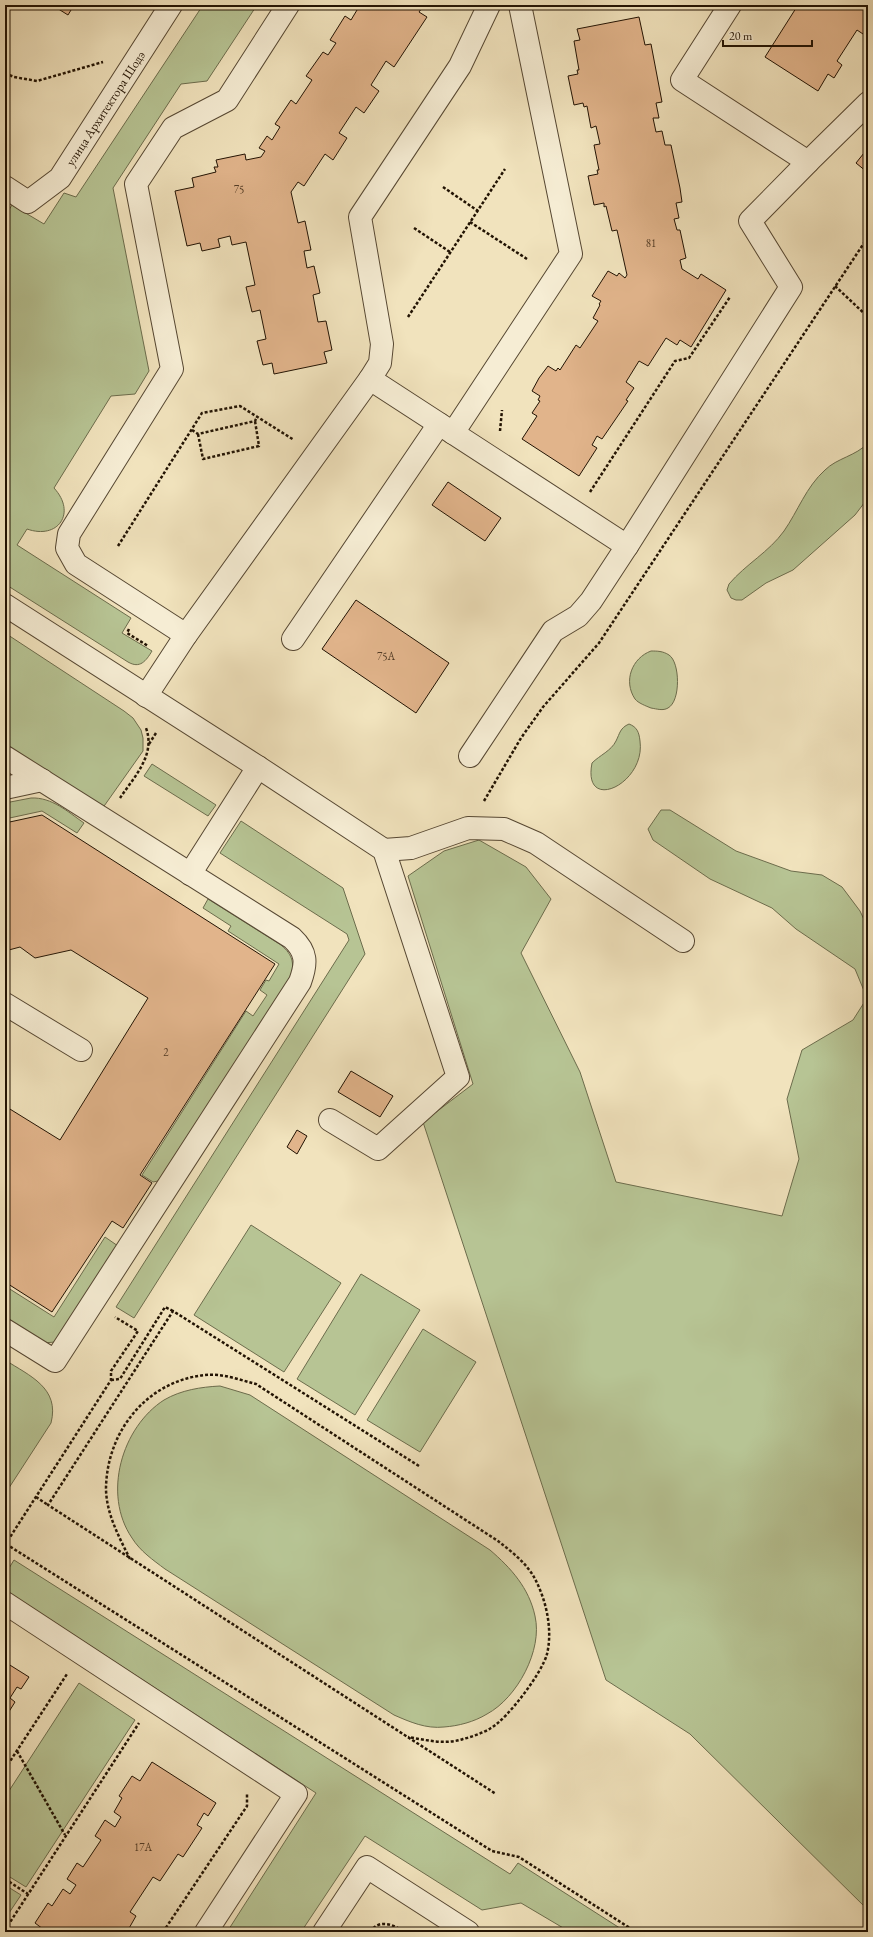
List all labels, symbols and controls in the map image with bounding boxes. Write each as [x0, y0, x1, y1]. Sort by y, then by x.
scale bar [723, 22, 812, 48]
text: 20 m [729, 28, 753, 44]
street label: улица Архитектора Шодэ [62, 47, 149, 169]
house number: 75 [234, 182, 244, 196]
house number: 81 [646, 236, 656, 250]
house number: 75А [377, 649, 395, 663]
house number: 2 [163, 1045, 169, 1059]
house number: 17А [134, 1840, 152, 1854]

